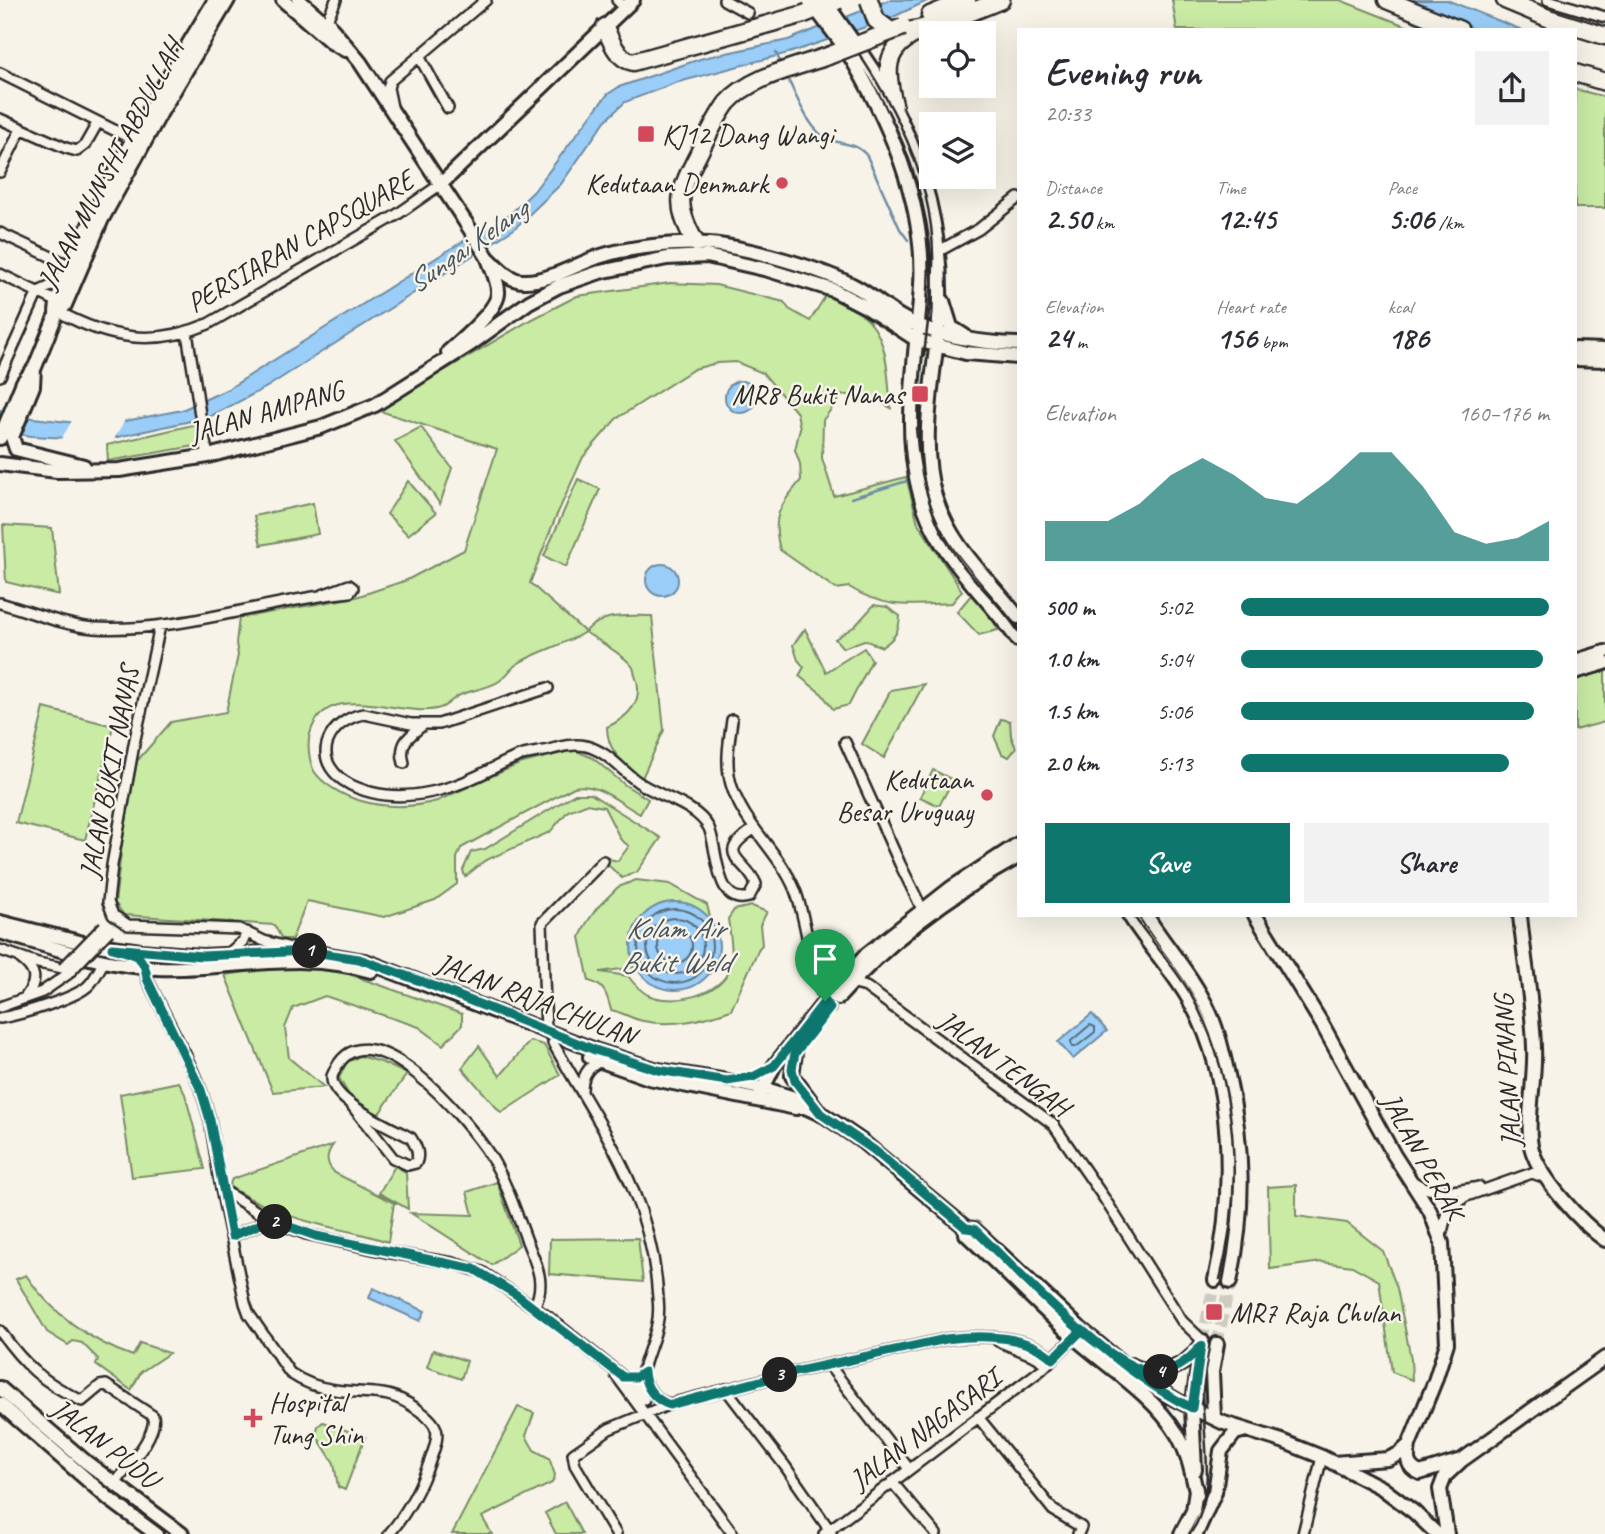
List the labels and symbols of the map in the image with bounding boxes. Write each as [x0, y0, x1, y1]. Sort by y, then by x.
street label: JALAN MUNSHI ABDULLAH [29, 30, 193, 296]
place label: KJ12 Dang Wangi [662, 117, 837, 152]
marker: KJ12 Dang Wangi [636, 124, 656, 144]
street label: PERSIARAN CAPSQUARE [180, 160, 423, 320]
place label: Kedutaan Denmark [586, 166, 771, 201]
marker: Kedutaan Denmark [774, 175, 790, 191]
water label: Sungai Kelang [399, 188, 538, 301]
street label: JALAN AMPANG [183, 371, 351, 450]
place label: MR8 Bukit Nanas [732, 377, 906, 412]
marker: MR8 Bukit Nanas [910, 384, 930, 404]
street label: JALAN BUKIT NANAS [71, 659, 148, 883]
place label: Kedutaan Besar Uruguay [837, 762, 975, 829]
marker: Kedutaan Besar Uruguay [979, 787, 995, 803]
water label: Kolam Air Bukit Weld [621, 909, 739, 981]
pin [795, 929, 855, 1001]
pin: 1 [292, 934, 328, 968]
street label: JALAN RAJA CHULAN [429, 944, 645, 1055]
street label: JALAN PINANG [1485, 990, 1529, 1150]
street label: JALAN TENGAH [930, 1001, 1080, 1126]
street label: JALAN PERAK [1373, 1085, 1474, 1229]
pin: 2 [258, 1204, 292, 1240]
place label: MR7 Raja Chulan [1230, 1295, 1402, 1330]
marker: MR7 Raja Chulan [1204, 1302, 1224, 1322]
pin: 4 [1144, 1354, 1178, 1390]
street label: JALAN NAGASARI [841, 1357, 1012, 1498]
pin: 3 [762, 1358, 798, 1392]
place label: Hospital Tung Shin [269, 1385, 365, 1452]
street label: JALAN PUDU [43, 1389, 170, 1499]
marker: Hospital Tung Shin [243, 1408, 263, 1428]

